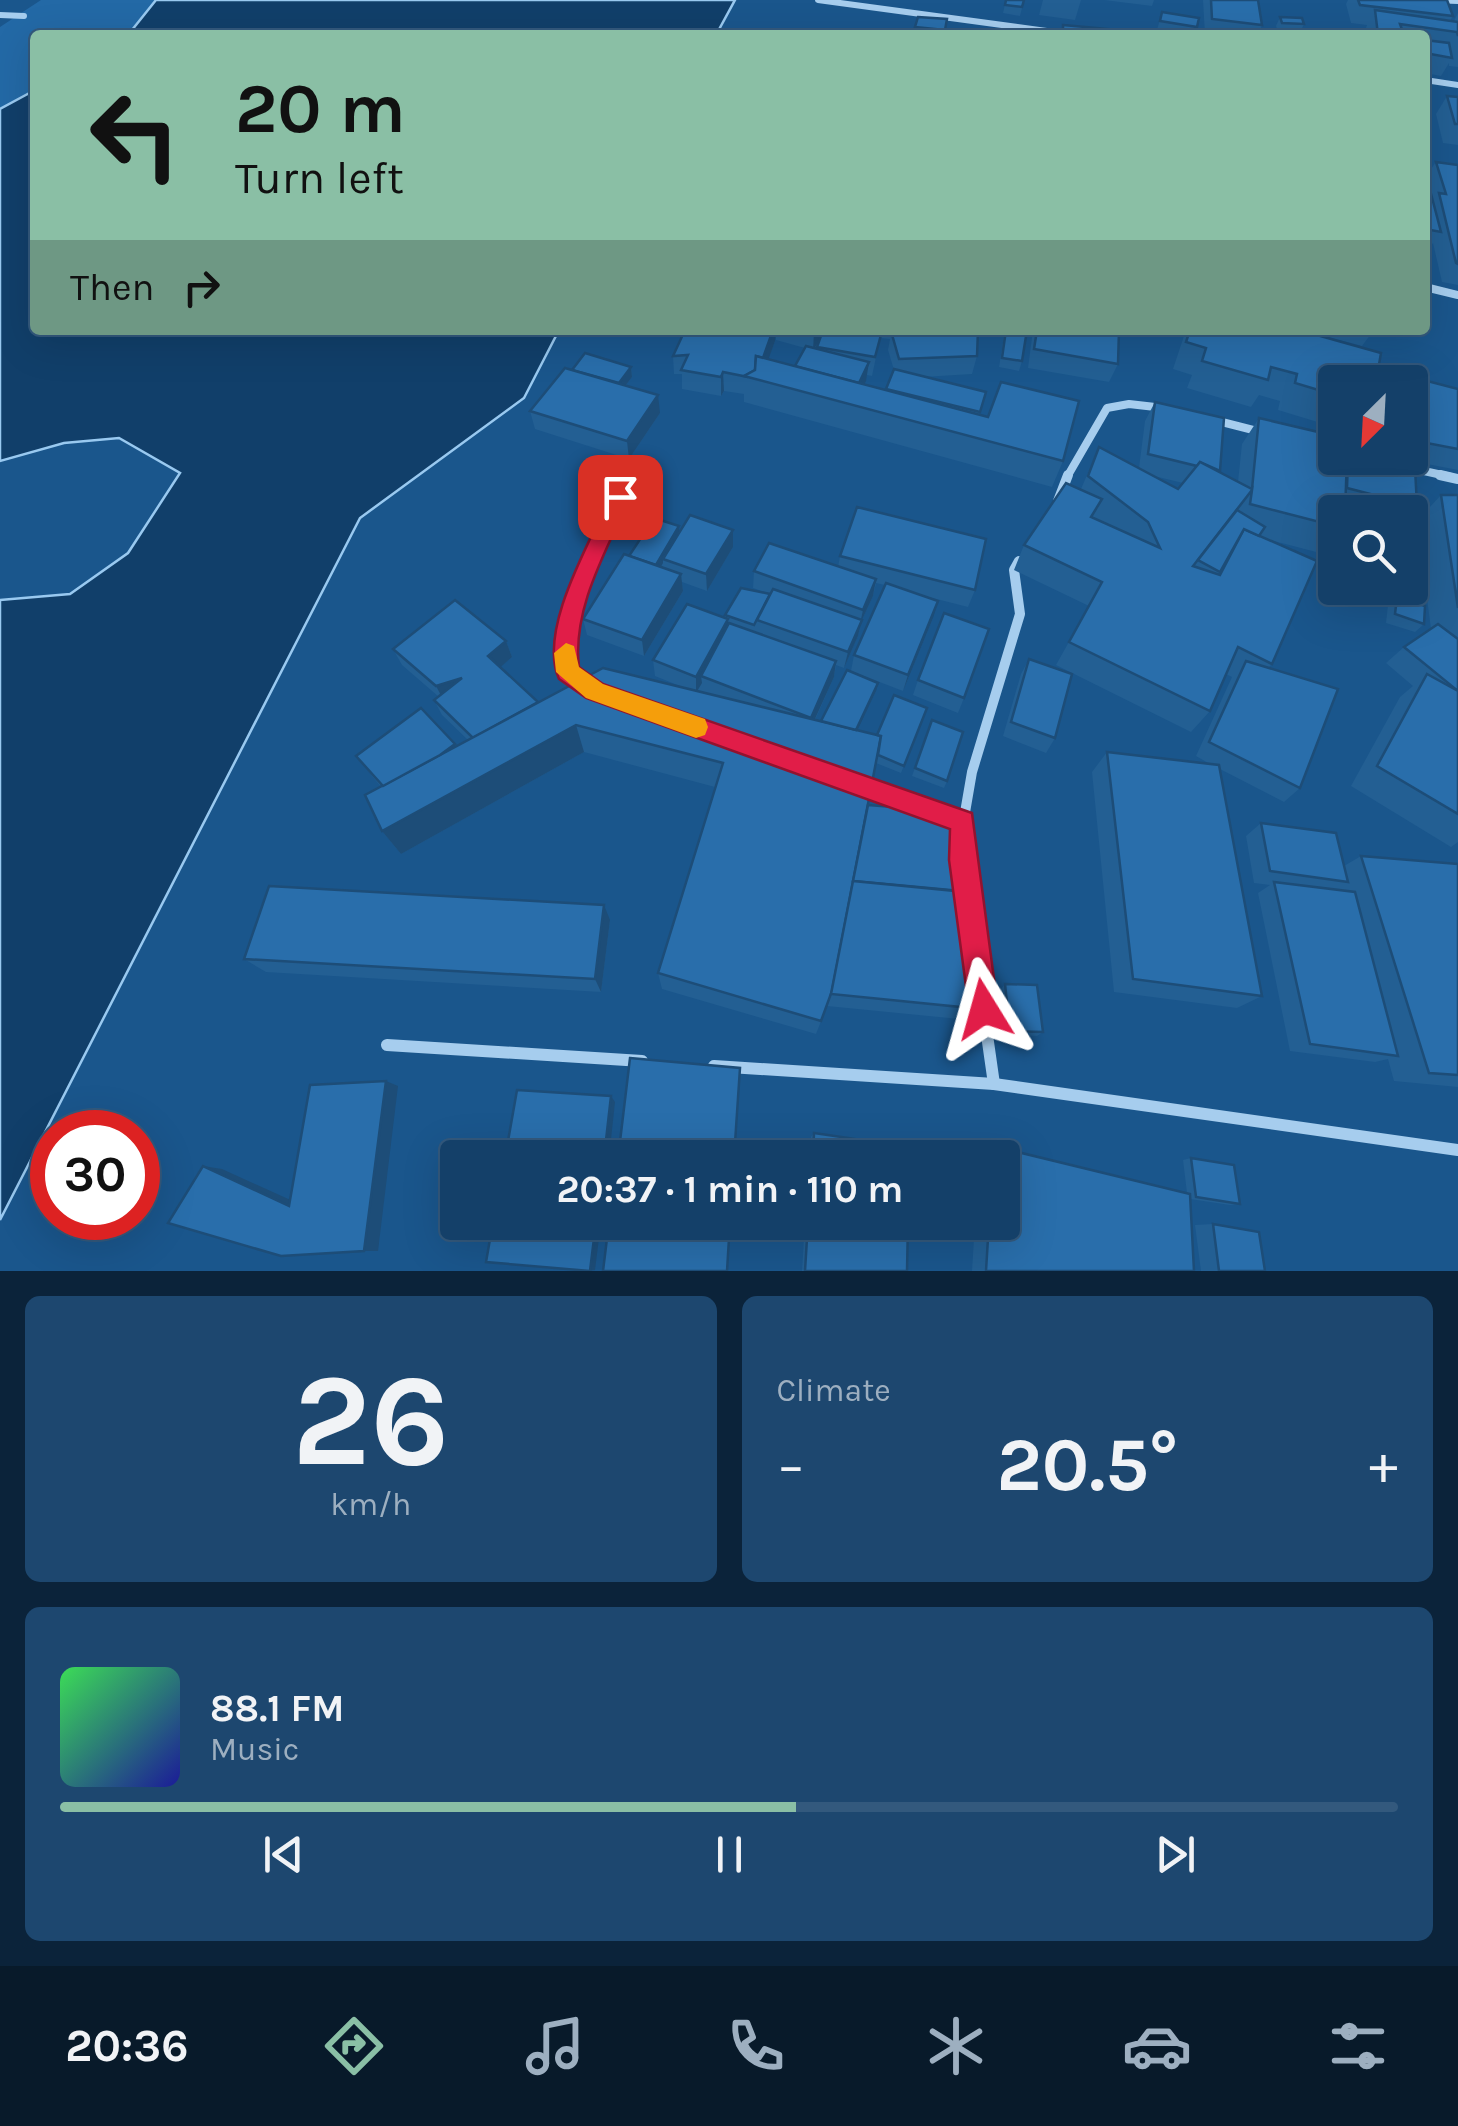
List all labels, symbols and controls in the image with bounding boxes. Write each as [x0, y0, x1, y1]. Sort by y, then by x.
text: 20 m [235, 68, 406, 150]
icon: left [70, 70, 200, 200]
text: Turn left [235, 152, 404, 204]
icon: right [174, 260, 229, 315]
text: Then [70, 265, 154, 310]
north arrow [1318, 365, 1428, 475]
map controls [1318, 365, 1428, 605]
pin [578, 455, 663, 540]
icon: arrive [593, 470, 648, 525]
button: search [1318, 495, 1428, 605]
position arrow [932, 957, 1036, 1061]
speed limit sign: 30 [30, 1110, 160, 1240]
text: 20:37 · 1 min · 110 m [557, 1167, 903, 1212]
text: 26 [292, 1345, 450, 1497]
text: Climate [777, 1372, 891, 1409]
text: 20.5° [996, 1421, 1178, 1509]
text: − [777, 1433, 805, 1497]
text: + [1369, 1433, 1398, 1497]
text: km/h [330, 1486, 411, 1523]
text: 88.1 FM [210, 1686, 344, 1731]
text: Music [210, 1731, 299, 1768]
icon: previous [256, 1827, 311, 1882]
icon: pause [702, 1827, 757, 1882]
icon: next [1148, 1827, 1203, 1882]
icon: directions [319, 2011, 389, 2081]
icon: music [520, 2011, 590, 2081]
icon: phone [721, 2011, 791, 2081]
icon: climate [921, 2011, 991, 2081]
icon: car [1122, 2011, 1192, 2081]
icon: filters [1323, 2011, 1393, 2081]
text: 20:36 [65, 2020, 188, 2072]

